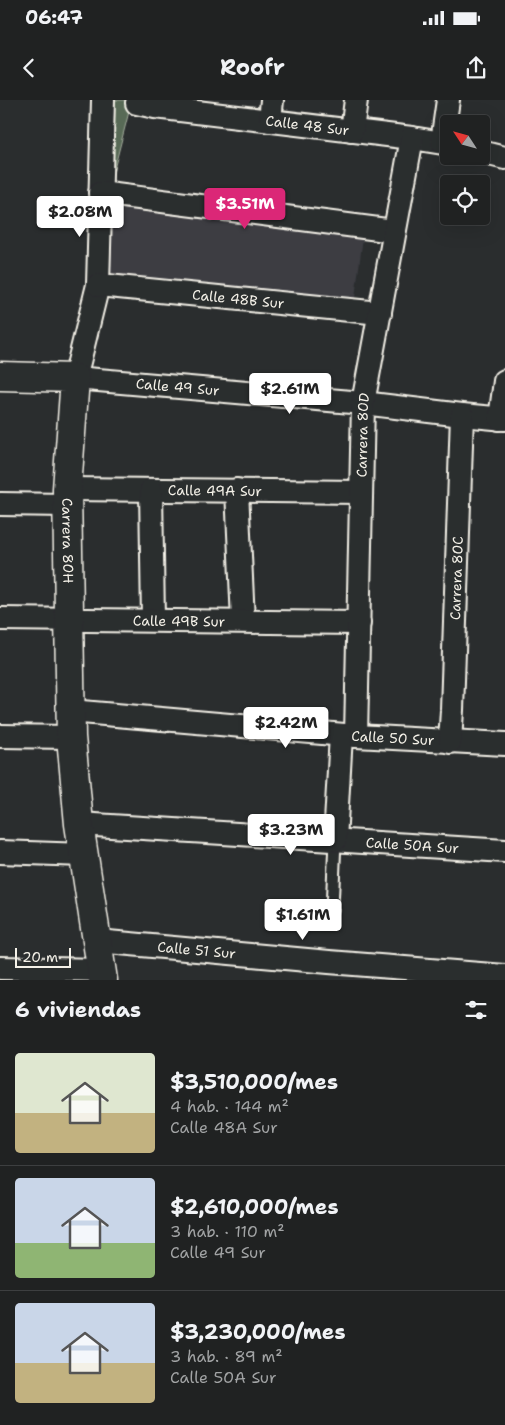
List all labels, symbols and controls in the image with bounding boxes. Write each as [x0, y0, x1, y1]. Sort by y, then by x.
text: 06:47 [25, 5, 83, 30]
text: Roofr [220, 53, 285, 82]
icon: back [15, 54, 43, 82]
icon: share [462, 54, 490, 82]
street label: Calle 48 Sur [265, 111, 351, 139]
north arrow [440, 115, 490, 165]
map controls [440, 115, 490, 225]
button: locate [440, 175, 490, 225]
pin: $3.51M [204, 188, 286, 230]
text: $3.51M [215, 193, 275, 214]
pin: $2.08M [39, 196, 121, 238]
text: $2.08M [48, 201, 112, 222]
street label: Calle 48B Sur [191, 285, 286, 312]
pin: $2.61M [249, 372, 331, 415]
street label: Calle 49 Sur [135, 374, 221, 400]
text: $2.61M [260, 378, 320, 399]
street label: Carrera 80D [352, 391, 374, 477]
street label: Calle 49A Sur [168, 481, 263, 500]
street label: Carrera 80H [58, 498, 78, 584]
street label: Carrera 80C [446, 536, 467, 620]
street label: Calle 49B Sur [133, 611, 226, 631]
pin: $2.42M [245, 706, 327, 749]
text: $2.42M [254, 712, 318, 733]
street label: Calle 50 Sur [351, 727, 435, 749]
pin: $3.23M [250, 814, 332, 856]
text: $3.23M [259, 819, 323, 840]
street label: Calle 50A Sur [365, 833, 460, 857]
pin: $1.61M [262, 898, 344, 941]
text: $1.61M [276, 904, 330, 925]
street label: Calle 51 Sur [157, 937, 237, 963]
scale bar [15, 945, 71, 968]
text: 20 m [22, 948, 58, 966]
text: 6 viviendas [15, 996, 141, 1024]
icon: filters [462, 996, 490, 1024]
text: $3,510,000/mes [170, 1068, 338, 1096]
icon: home [55, 1073, 115, 1133]
text: 4 hab. · 144 m² [170, 1096, 289, 1117]
text: Calle 48A Sur [170, 1117, 278, 1138]
text: $2,610,000/mes [170, 1193, 338, 1221]
icon: home [55, 1198, 115, 1258]
text: 3 hab. · 110 m² [170, 1221, 285, 1242]
text: Calle 49 Sur [170, 1242, 266, 1263]
text: $3,230,000/mes [170, 1318, 346, 1346]
icon: home [55, 1323, 115, 1383]
text: 3 hab. · 89 m² [170, 1346, 283, 1367]
text: Calle 50A Sur [170, 1367, 277, 1388]

